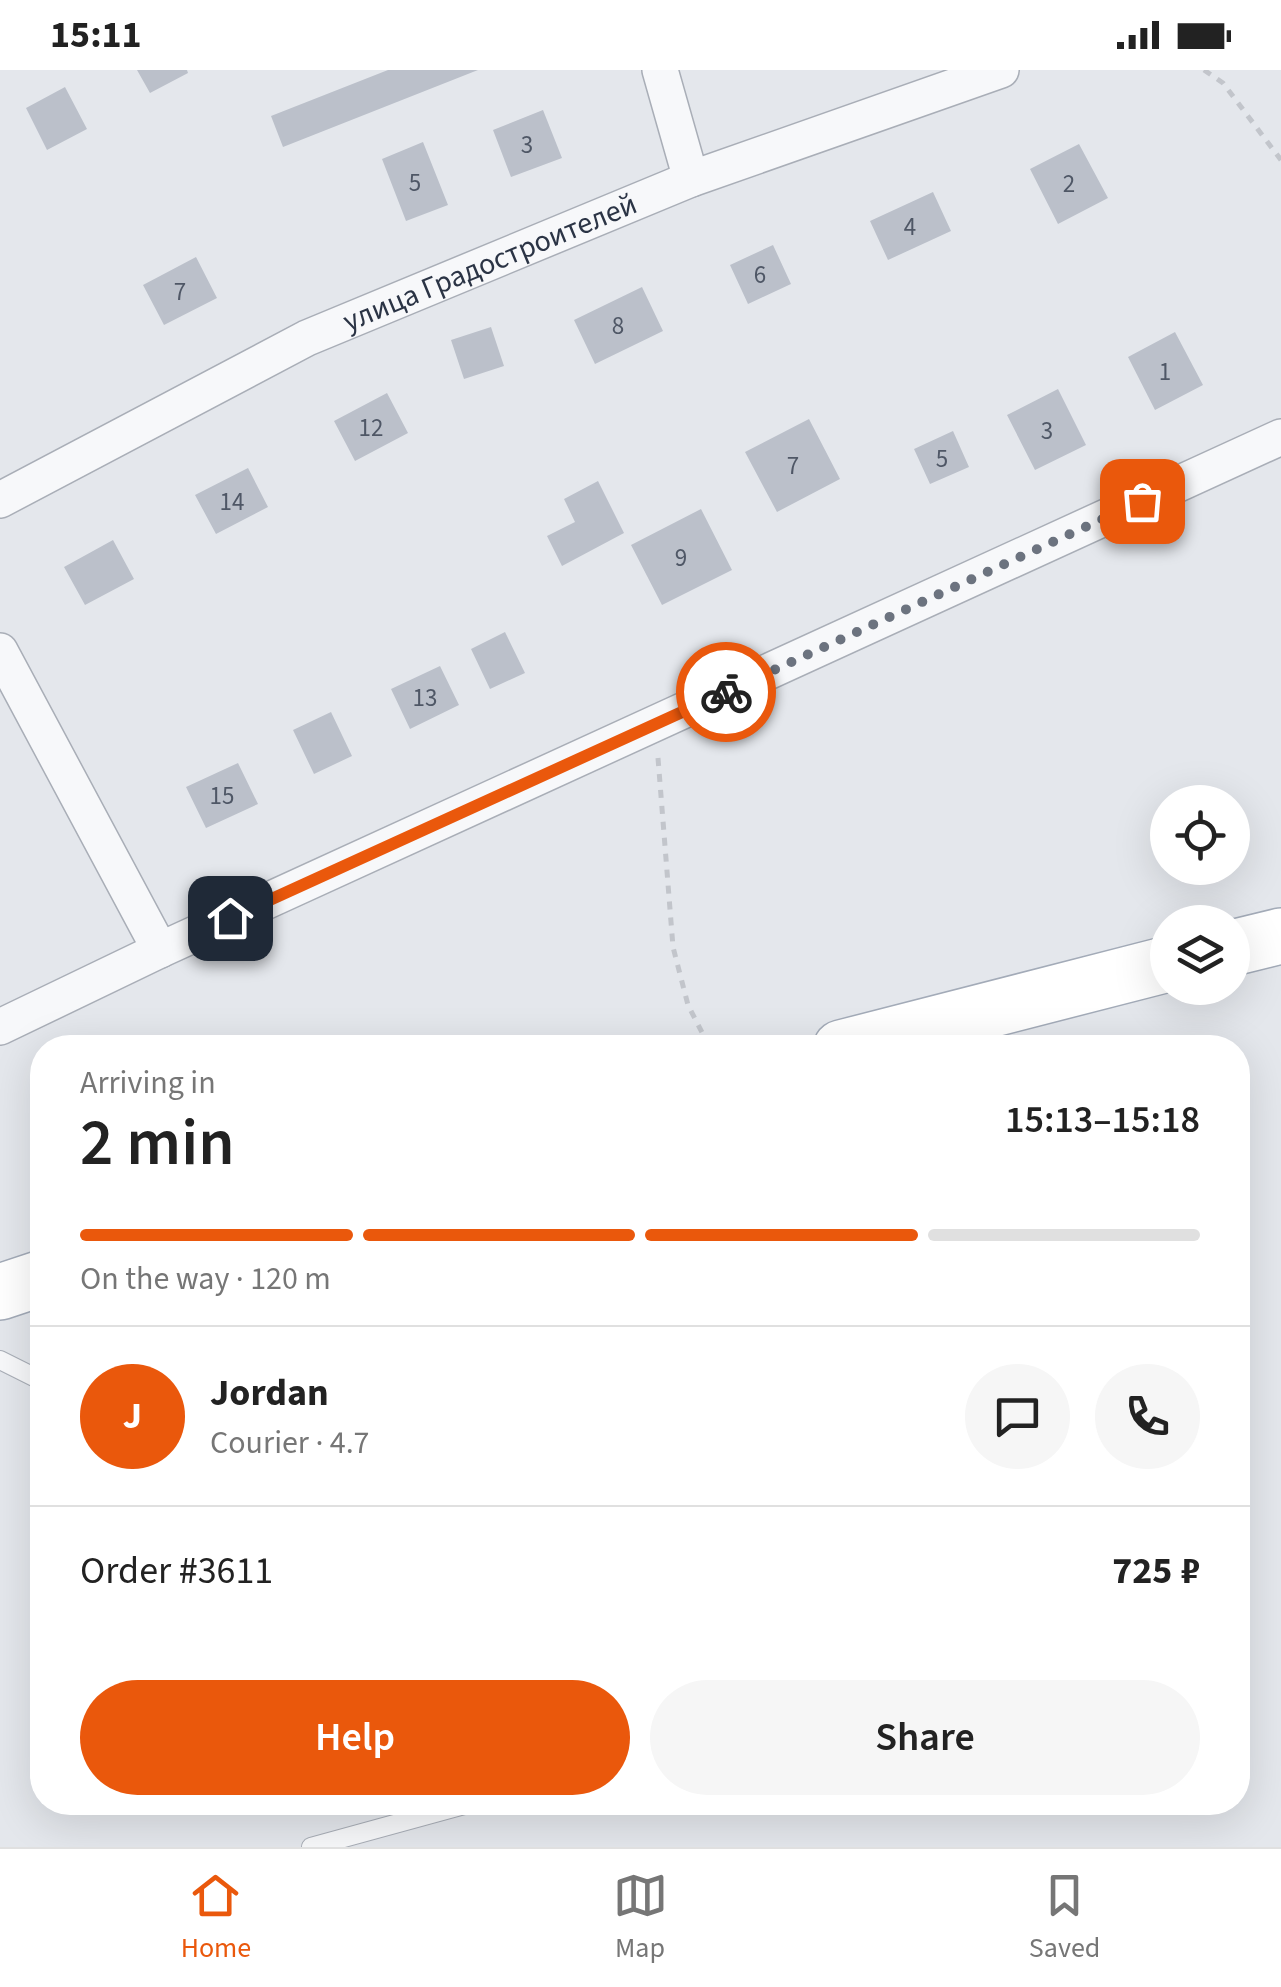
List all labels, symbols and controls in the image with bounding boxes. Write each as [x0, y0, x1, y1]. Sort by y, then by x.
text: 15:11 [50, 8, 142, 62]
house number: 3 [521, 127, 533, 163]
house number: 5 [409, 165, 421, 201]
house number: 2 [1063, 166, 1075, 202]
street label: улица Градостроителей [336, 183, 644, 343]
house number: 4 [904, 209, 916, 245]
house number: 6 [754, 257, 766, 293]
house number: 7 [174, 274, 186, 310]
house number: 8 [612, 308, 624, 344]
house number: 1 [1159, 354, 1171, 390]
house number: 12 [359, 410, 383, 446]
house number: 3 [1041, 413, 1053, 449]
house number: 5 [936, 441, 948, 477]
house number: 7 [787, 448, 799, 484]
pin [1100, 459, 1185, 544]
icon: bag [1115, 474, 1170, 529]
house number: 14 [220, 484, 244, 520]
house number: 9 [675, 540, 687, 576]
courier [676, 642, 776, 742]
icon: bike [699, 665, 754, 720]
house number: 13 [413, 680, 437, 716]
house number: 15 [210, 778, 234, 814]
map controls [1150, 785, 1250, 1005]
button: locate [1150, 785, 1250, 885]
pin [188, 876, 273, 961]
icon: home [203, 891, 258, 946]
button: layers [1150, 905, 1250, 1005]
text: Arriving in [80, 1060, 216, 1106]
text: 15:13–15:18 [1005, 1093, 1200, 1147]
text: 2 min [80, 1097, 235, 1190]
text: On the way · 120 m [80, 1256, 331, 1302]
button: chat [965, 1364, 1070, 1469]
button: phone [1095, 1364, 1200, 1469]
text: Jordan [210, 1366, 329, 1420]
text: J [123, 1389, 142, 1443]
text: Courier · 4.7 [210, 1420, 370, 1466]
text: Order #3611 [80, 1544, 273, 1598]
text: 725 ₽ [1112, 1544, 1200, 1598]
button: Help [80, 1680, 630, 1795]
button: Share [650, 1680, 1200, 1795]
tab: Home [181, 1868, 251, 1968]
tab: Map [613, 1868, 668, 1968]
tab: Saved [1029, 1868, 1100, 1968]

